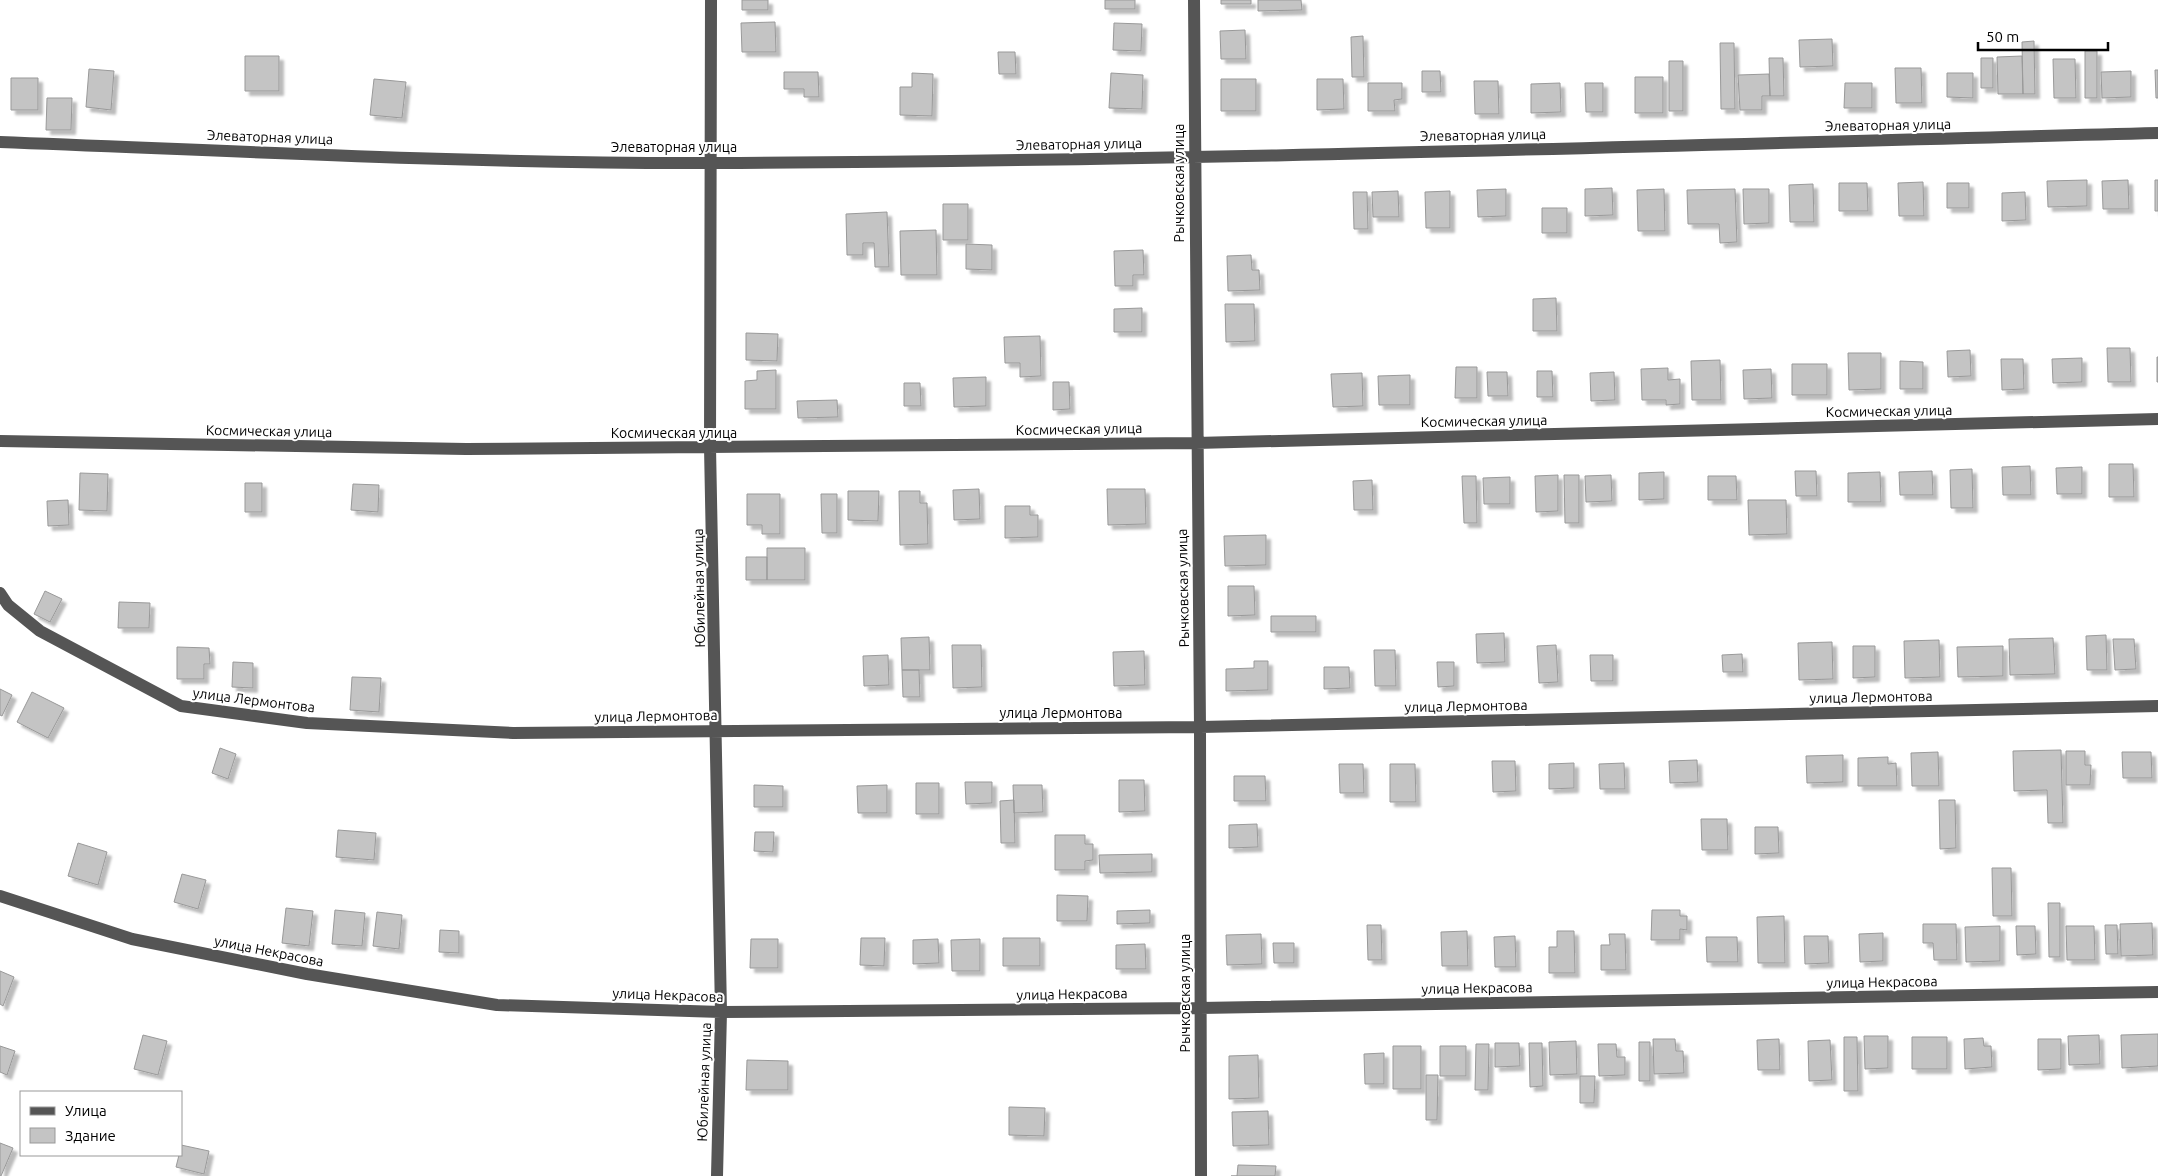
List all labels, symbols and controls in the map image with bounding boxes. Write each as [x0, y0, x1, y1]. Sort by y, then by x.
scale bar [1978, 20, 2108, 52]
text: 50 m [1986, 28, 2019, 45]
street label: Элеваторная улица [1825, 116, 1951, 134]
street label: Рычковская улица [1171, 124, 1187, 242]
street label: Элеваторная улица [1420, 126, 1546, 144]
street label: Элеваторная улица [207, 127, 333, 147]
street label: Элеваторная улица [1016, 135, 1142, 153]
street label: Элеваторная улица [611, 139, 737, 155]
street label: Космическая улица [1826, 402, 1952, 420]
street label: Космическая улица [1421, 412, 1547, 430]
street label: Космическая улица [1016, 420, 1142, 438]
street label: Космическая улица [206, 422, 332, 440]
street label: Космическая улица [611, 425, 737, 441]
street label: Юбилейная улица [690, 528, 708, 648]
street label: Рычковская улица [1174, 528, 1192, 648]
street label: улица Лермонтова [192, 685, 316, 715]
street label: улица Лермонтова [1809, 688, 1933, 706]
street label: улица Лермонтова [1404, 697, 1528, 715]
street label: улица Лермонтова [999, 705, 1123, 721]
street label: улица Лермонтова [594, 707, 718, 725]
street label: улица Некрасова [213, 933, 325, 969]
street label: Рычковская улица [1177, 934, 1193, 1052]
street label: улица Некрасова [1826, 973, 1938, 991]
street label: улица Некрасова [1421, 979, 1533, 997]
street label: улица Некрасова [612, 985, 724, 1005]
street label: улица Некрасова [1016, 985, 1128, 1003]
street label: Юбилейная улица [694, 1022, 714, 1142]
legend [20, 1091, 182, 1156]
text: Улица [65, 1102, 107, 1119]
text: Здание [65, 1127, 116, 1144]

